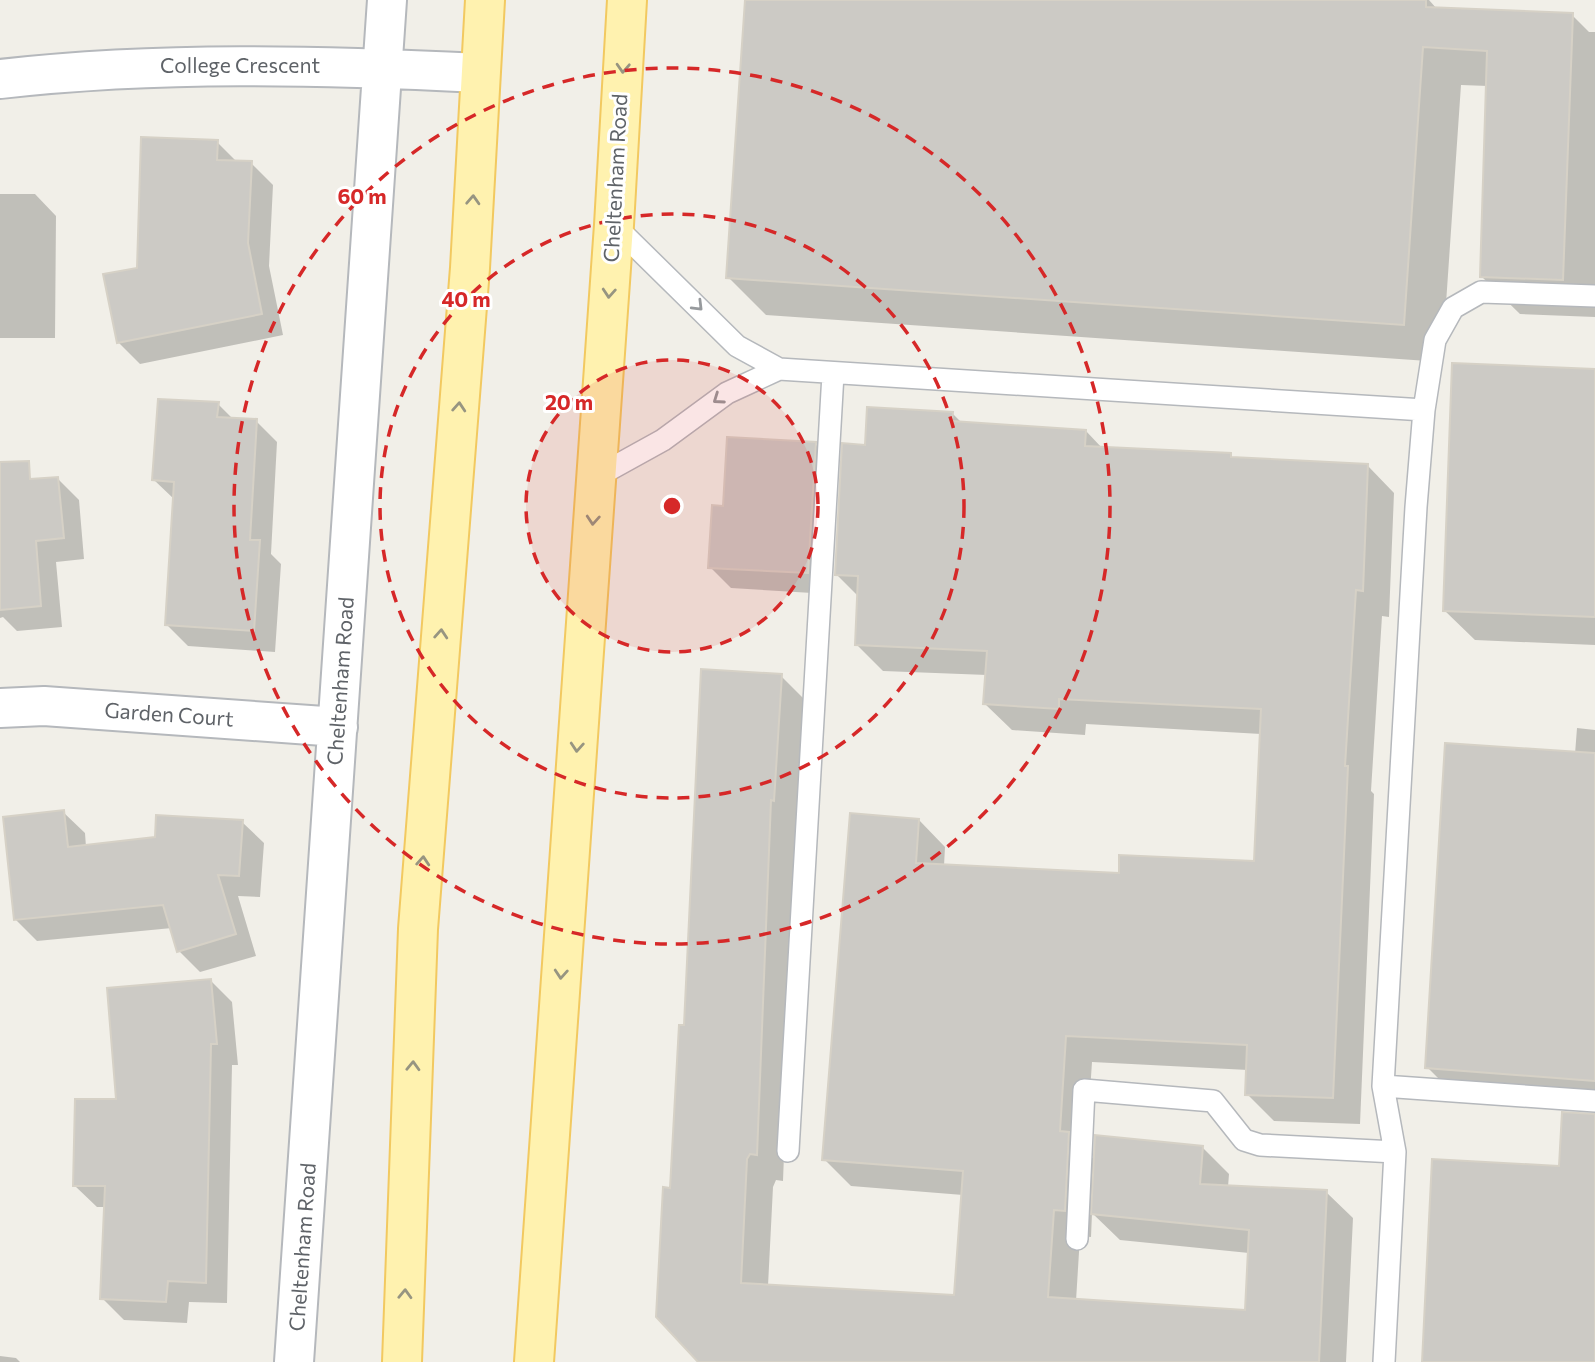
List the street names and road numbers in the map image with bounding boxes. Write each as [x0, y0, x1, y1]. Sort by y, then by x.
street label: College Crescent [160, 52, 320, 77]
street label: Cheltenham Road [598, 93, 631, 263]
street label: Cheltenham Road [321, 596, 358, 766]
street label: Garden Court [104, 697, 234, 730]
street label: Cheltenham Road [283, 1162, 320, 1332]

